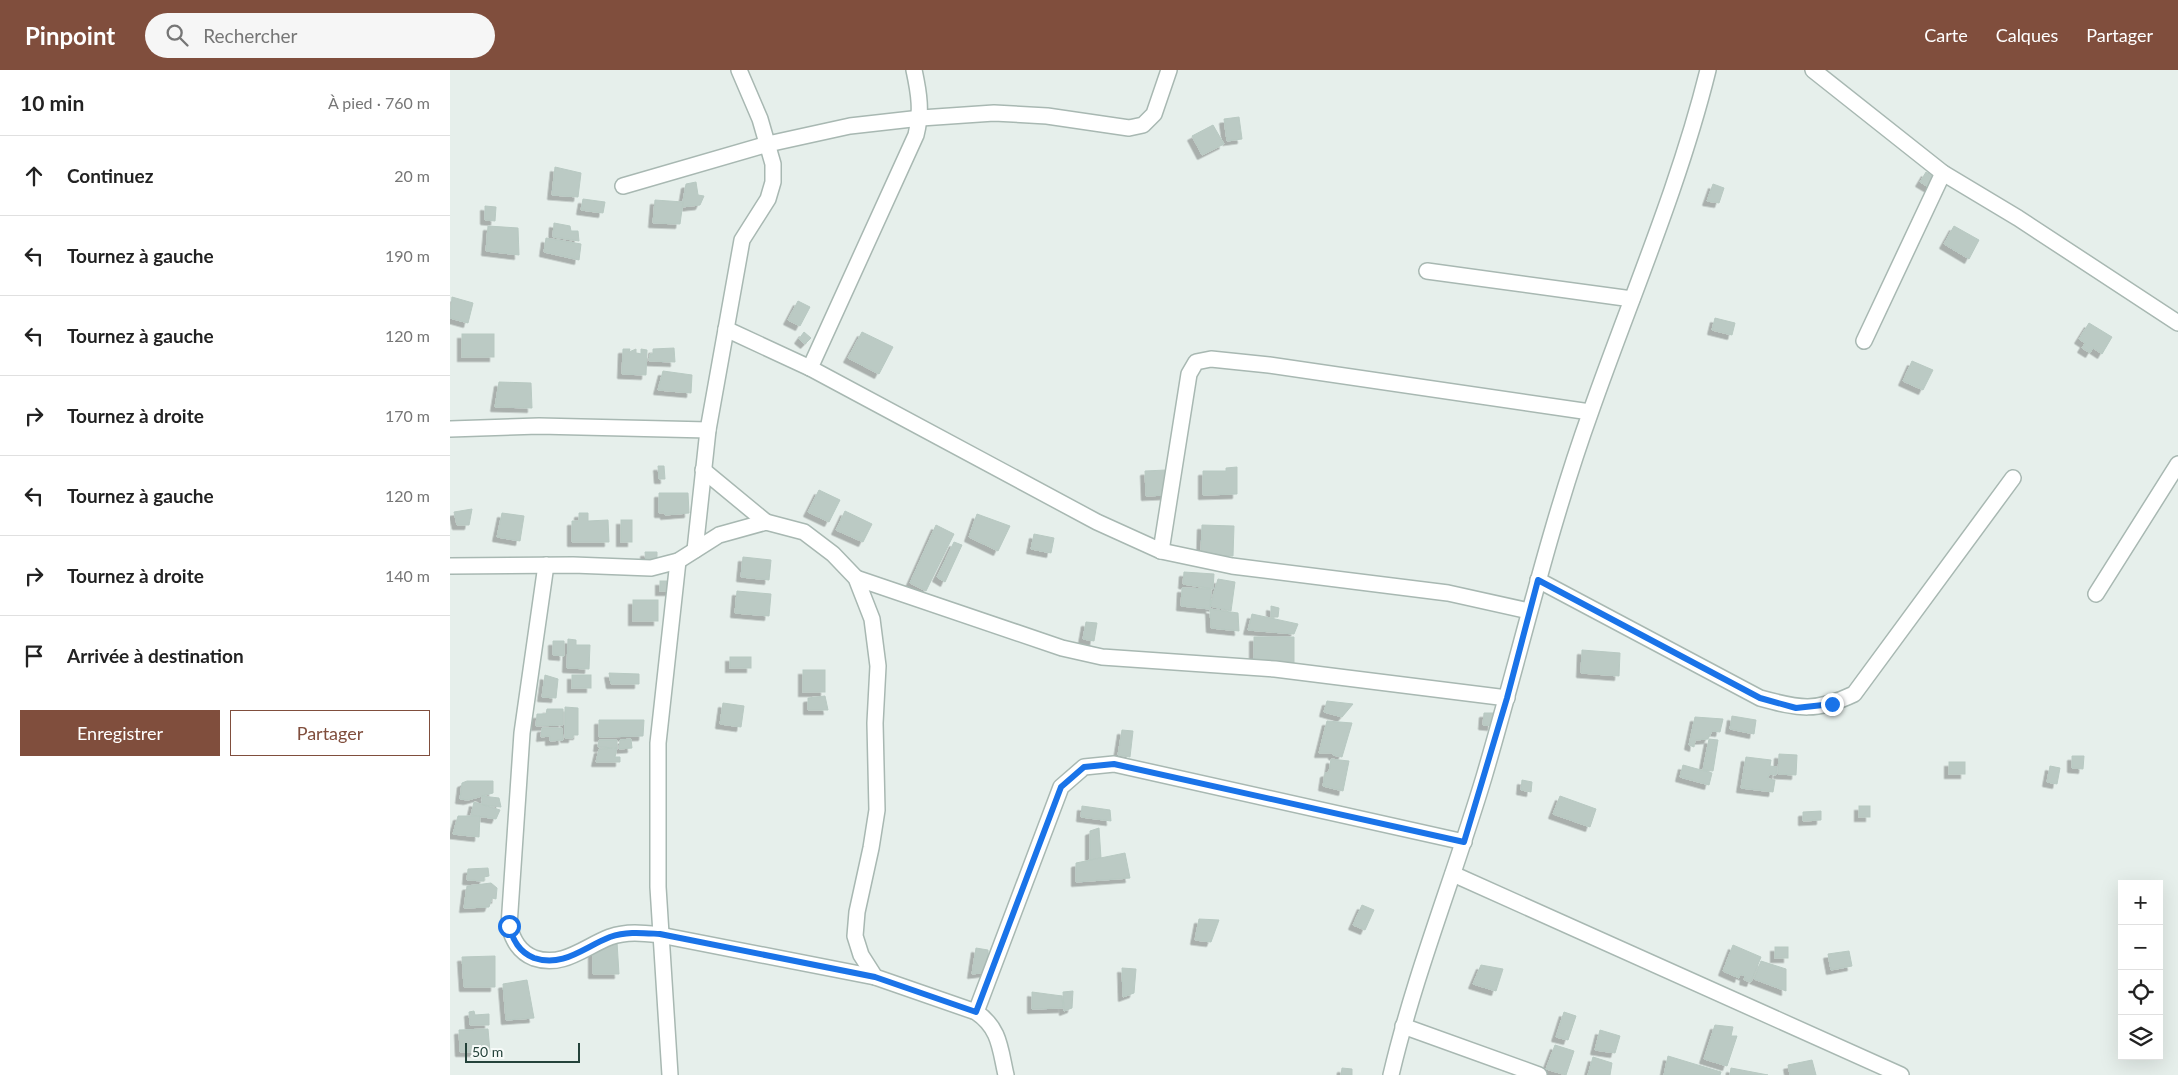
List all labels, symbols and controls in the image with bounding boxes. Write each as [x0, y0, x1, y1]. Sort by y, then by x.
search box [145, 13, 495, 58]
text: Pinpoint [25, 21, 115, 50]
icon: search [163, 21, 191, 49]
text: Rechercher [203, 24, 297, 47]
text: Carte [1924, 24, 1968, 46]
text: Calques [1996, 24, 2058, 46]
text: Partager [2086, 24, 2153, 46]
text: 10 min [20, 90, 84, 115]
text: À pied · 760 m [328, 93, 430, 112]
icon: ahead [20, 162, 48, 190]
text: Continuez [67, 164, 153, 187]
text: 20 m [394, 166, 430, 185]
icon: left [20, 242, 48, 270]
text: Tournez à gauche [67, 244, 214, 267]
text: 190 m [385, 246, 430, 265]
icon: left [20, 322, 48, 350]
text: Tournez à gauche [67, 324, 214, 347]
text: 120 m [385, 326, 430, 345]
icon: right [20, 402, 48, 430]
text: Tournez à droite [67, 404, 204, 427]
text: 170 m [385, 406, 430, 425]
icon: left [20, 482, 48, 510]
text: Tournez à gauche [67, 484, 214, 507]
text: 120 m [385, 486, 430, 505]
icon: right [20, 562, 48, 590]
text: Tournez à droite [67, 564, 204, 587]
text: 140 m [385, 566, 430, 585]
icon: arrive [20, 642, 48, 670]
text: Arrivée à destination [67, 644, 244, 667]
route end [1821, 693, 1844, 716]
button: Enregistrer [20, 710, 220, 756]
button: Partager [230, 710, 430, 756]
map controls [2118, 880, 2163, 1060]
button: + [2118, 880, 2163, 925]
route start [498, 915, 521, 938]
button: − [2118, 925, 2163, 970]
button: locate [2118, 970, 2163, 1015]
button: layers [2118, 1015, 2163, 1060]
scale bar [465, 1040, 580, 1063]
text: 50 m [472, 1043, 503, 1060]

